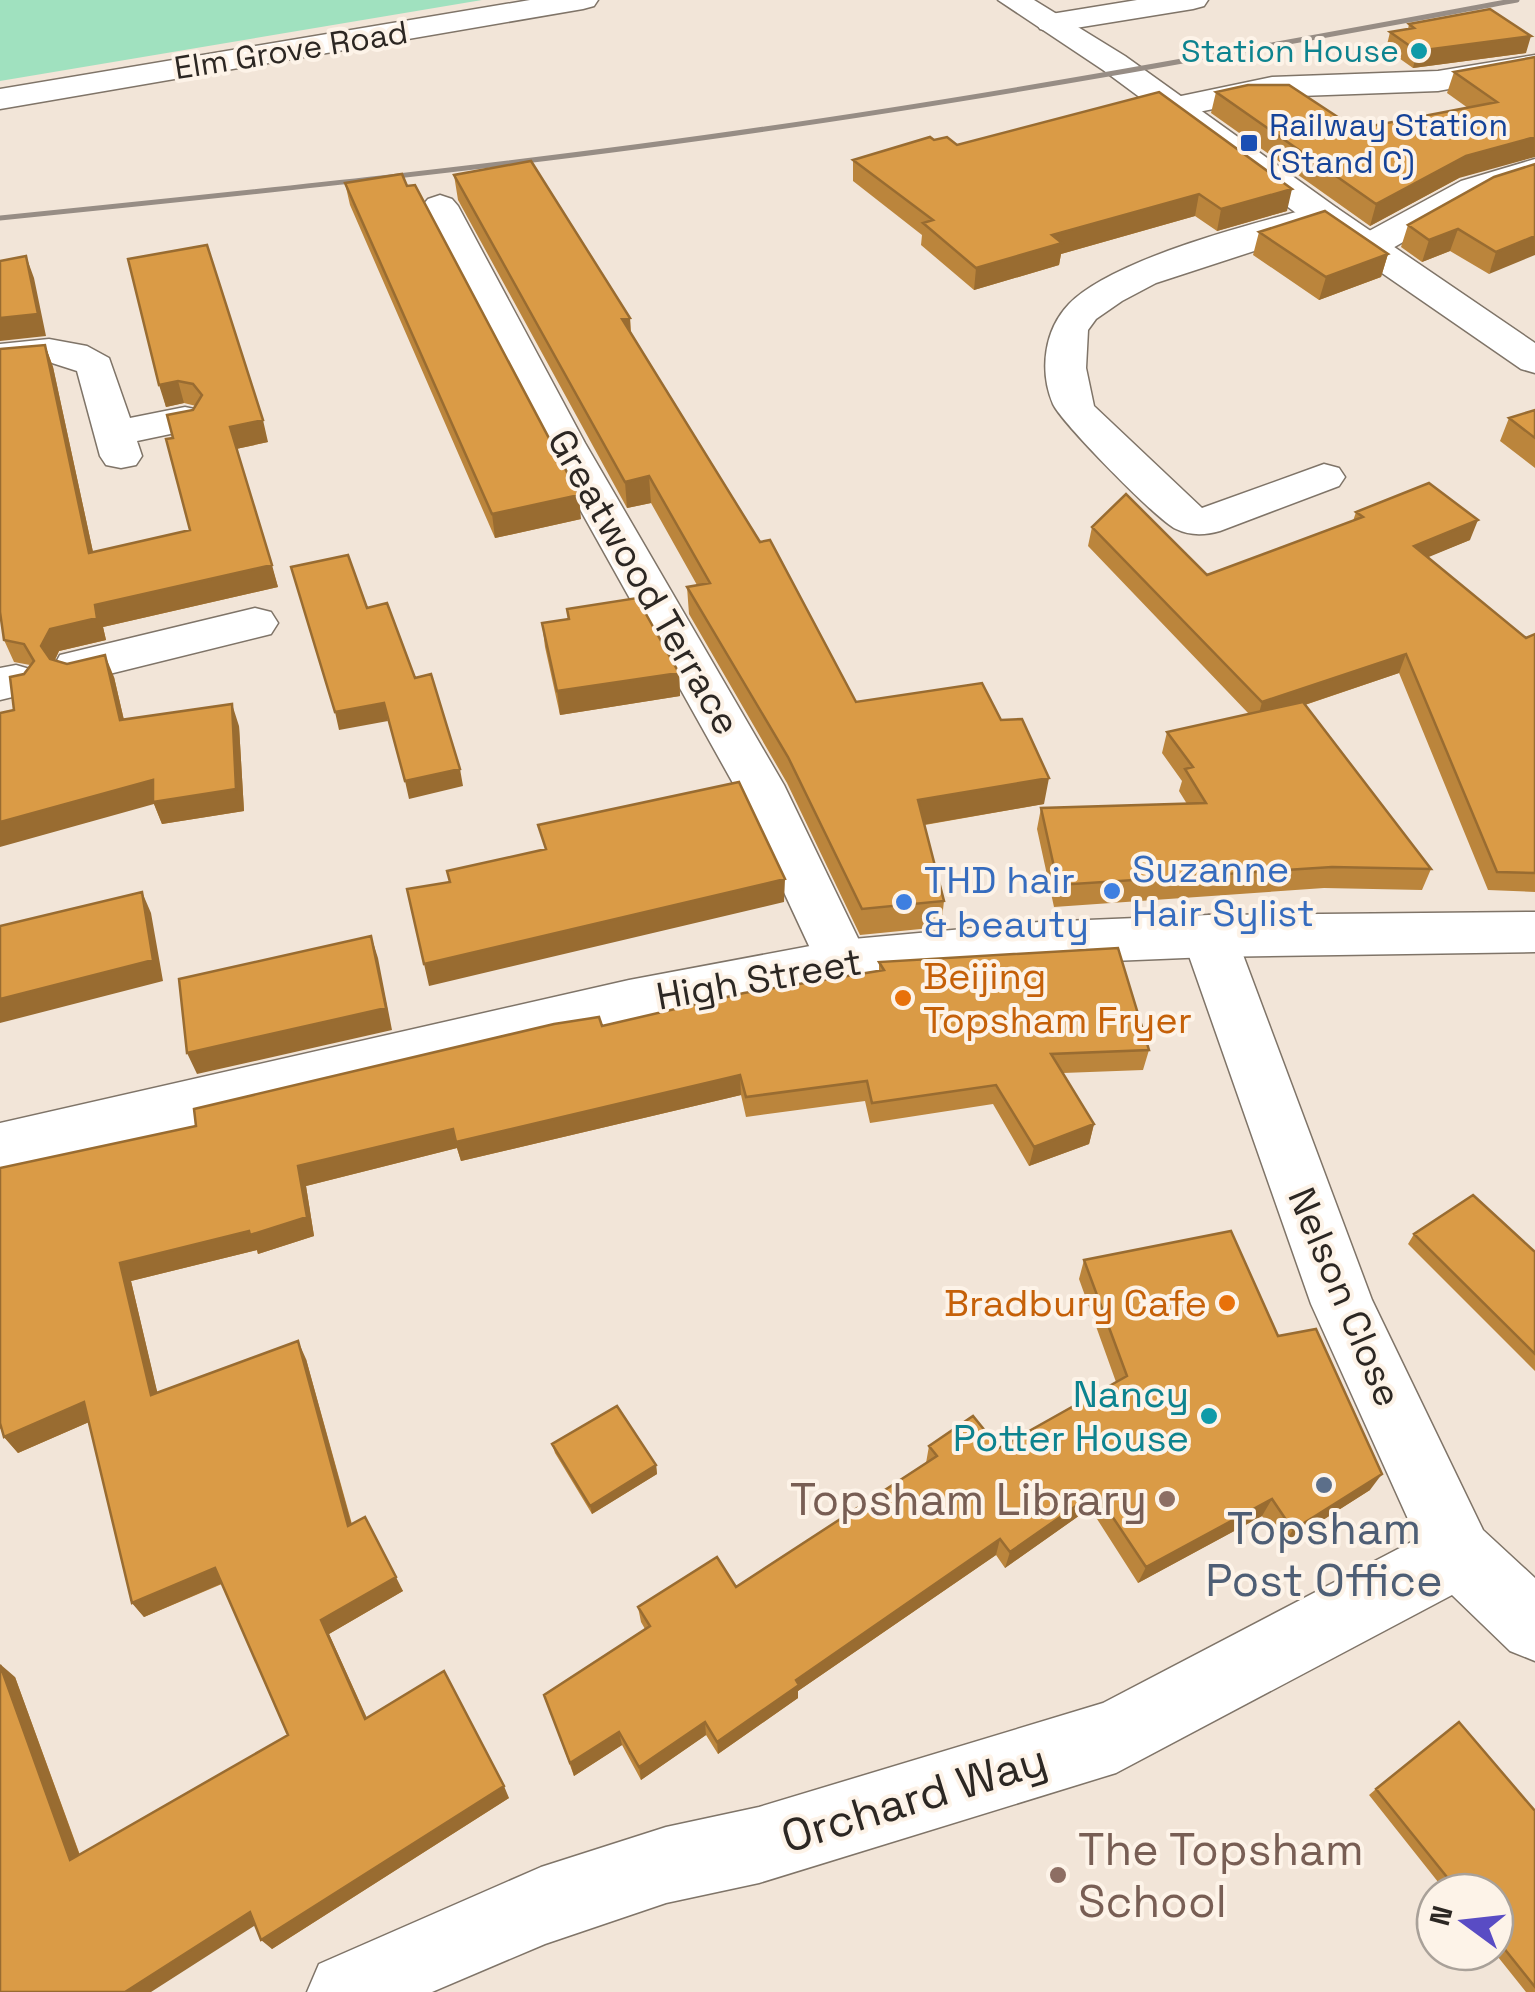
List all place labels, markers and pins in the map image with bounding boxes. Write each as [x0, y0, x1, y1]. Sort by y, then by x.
place label: Station House [1181, 31, 1399, 71]
marker: Station House [1408, 40, 1430, 62]
place label: Railway Station (Stand C) [1269, 105, 1508, 182]
marker: Railway Station (Stand C) [1238, 132, 1260, 154]
place label: Suzanne Hair Sylist [1132, 845, 1314, 937]
place label: THD hair & beauty [924, 856, 1089, 948]
marker: Suzanne Hair Sylist [1101, 880, 1123, 902]
marker: THD hair & beauty [893, 891, 915, 913]
place label: Beijing Topsham Fryer [923, 952, 1192, 1044]
marker: Beijing Topsham Fryer [892, 987, 914, 1009]
place label: Bradbury Cafe [944, 1279, 1207, 1327]
marker: Bradbury Cafe [1216, 1292, 1238, 1314]
place label: Nancy Potter House [953, 1370, 1189, 1462]
marker: Nancy Potter House [1198, 1405, 1220, 1427]
place label: Topsham Library [790, 1471, 1147, 1528]
marker: Topsham Post Office [1313, 1474, 1335, 1496]
marker: Topsham Library [1156, 1488, 1178, 1510]
place label: Topsham Post Office [1205, 1500, 1443, 1609]
place label: The Topsham School [1078, 1821, 1364, 1930]
marker: The Topsham School [1047, 1864, 1069, 1886]

